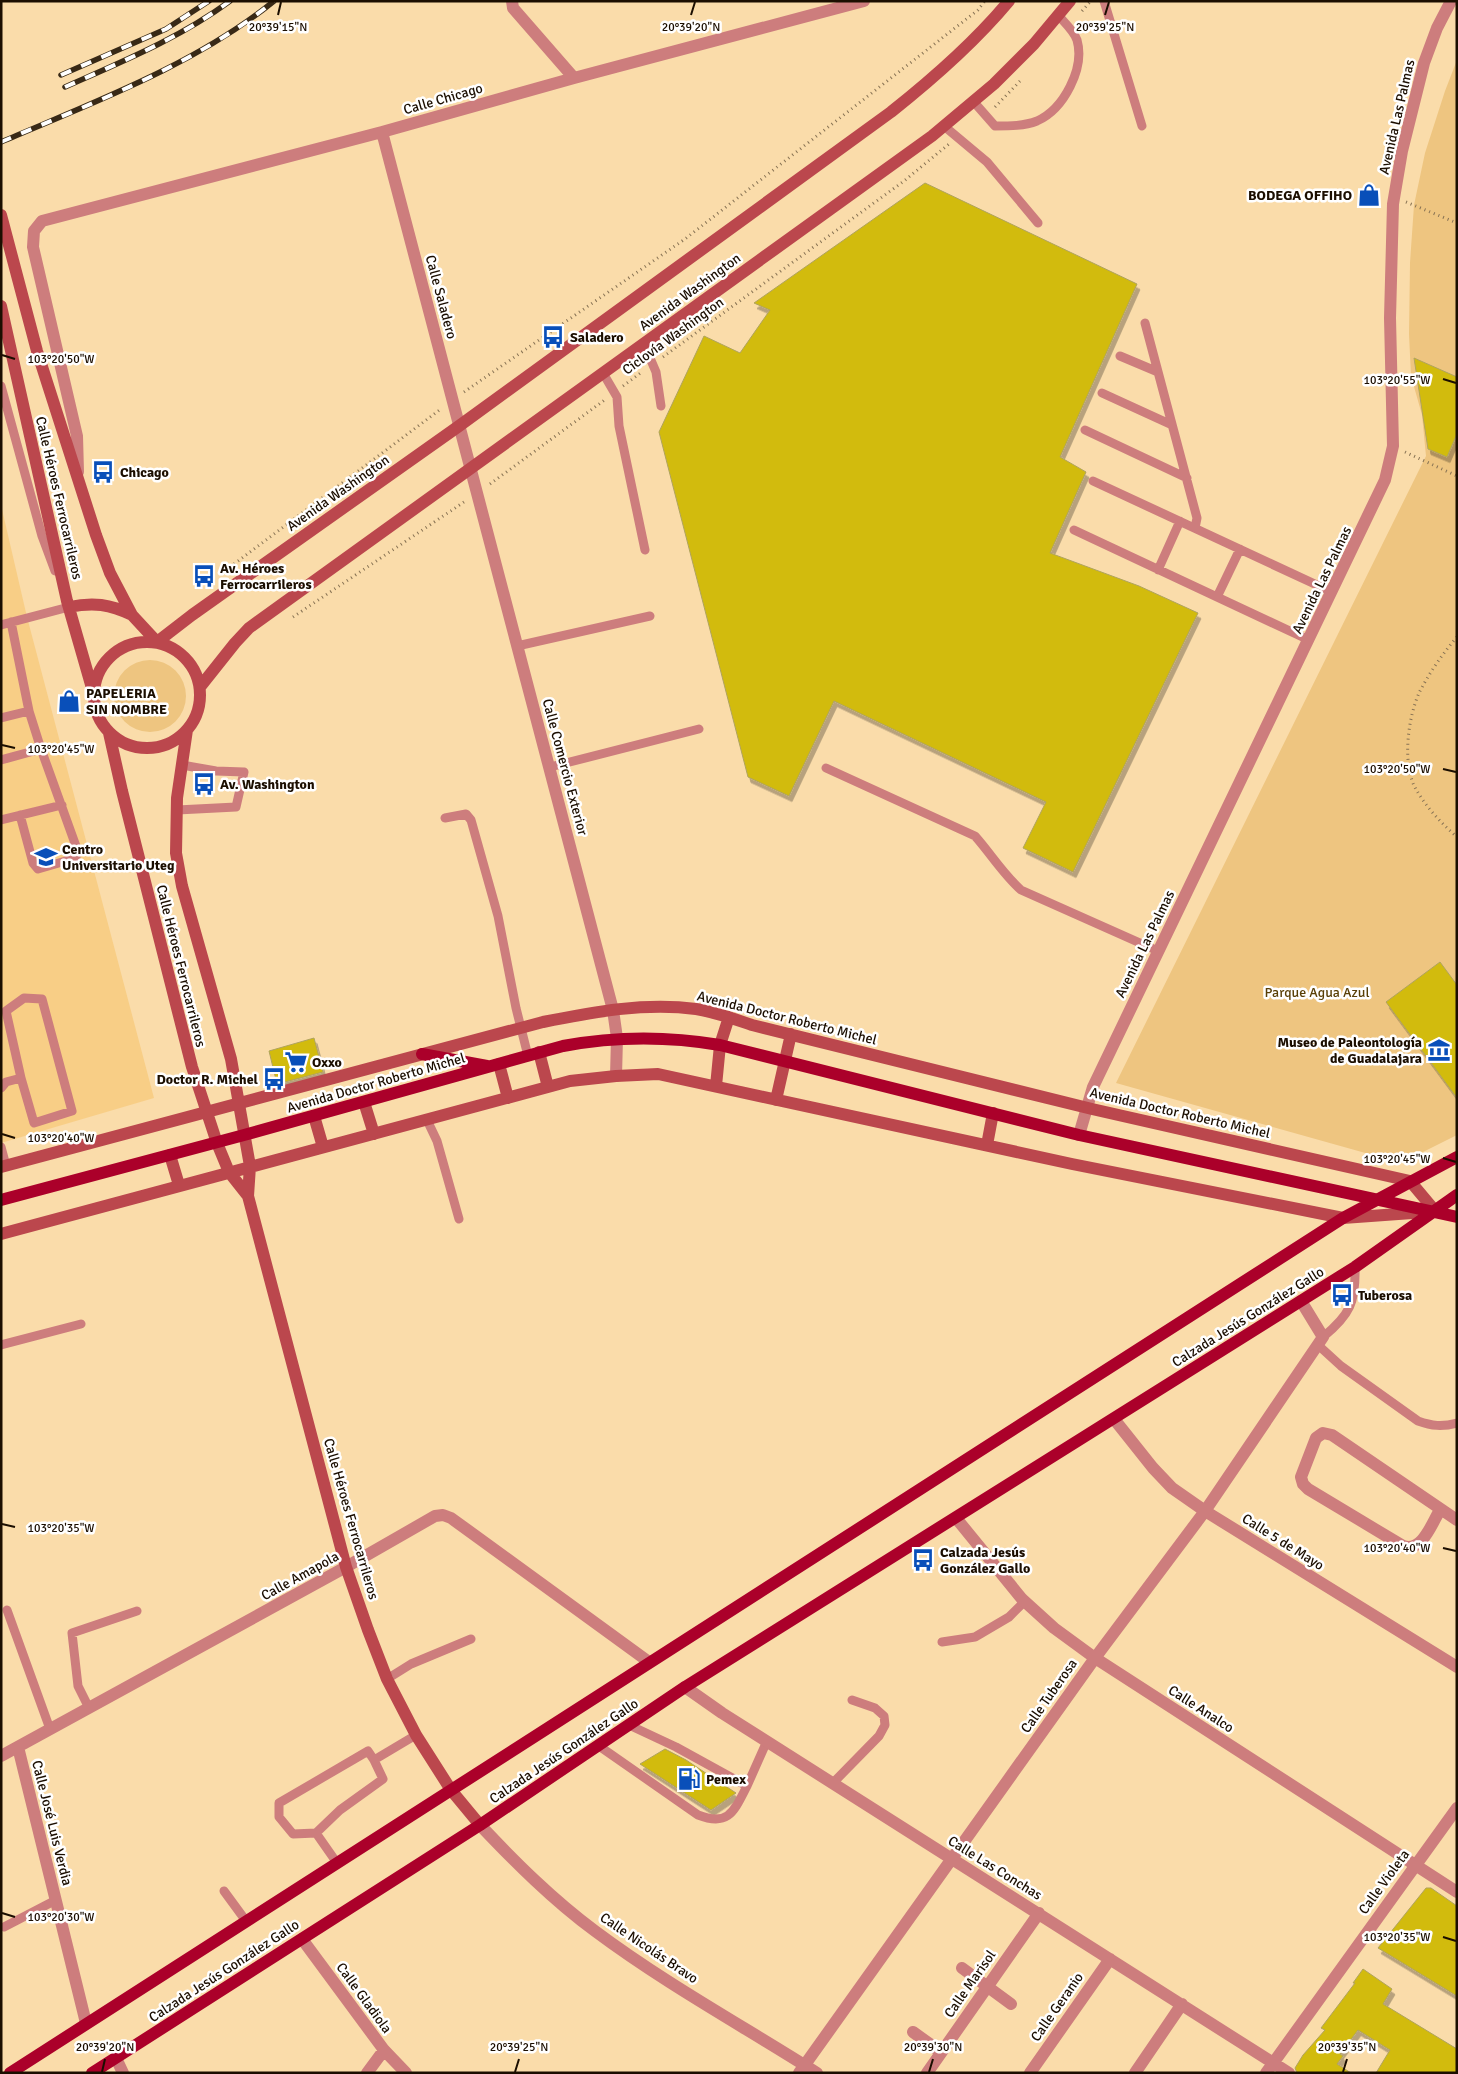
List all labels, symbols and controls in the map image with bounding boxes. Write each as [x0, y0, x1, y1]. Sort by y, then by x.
text: 20°39'15"N [249, 20, 307, 35]
text: 20°39'20"N [662, 20, 720, 35]
text: 20°39'25"N [1076, 20, 1134, 35]
street label: Avenida Las Palmas [1376, 58, 1418, 176]
street label: Calle Chicago [401, 80, 485, 118]
shop icon: BODEGA OFFIHO [1356, 182, 1382, 208]
place label: BODEGA OFFIHO [1248, 187, 1352, 204]
street label: Avenida Washington [636, 249, 744, 335]
street label: Calle Saladero [422, 253, 460, 341]
street label: Ciclovía Washington [619, 294, 727, 378]
bus stop icon: Saladero [540, 324, 566, 350]
place label: Saladero [570, 329, 624, 346]
text: 103°20'50"W [27, 352, 95, 367]
text: 103°20'55"W [1363, 373, 1431, 388]
street label: Calle Héroes Ferrocarrileros [32, 415, 86, 581]
street label: Avenida Washington [283, 451, 393, 535]
bus stop icon: Chicago [90, 459, 116, 485]
place label: Chicago [120, 464, 169, 481]
street label: Avenida Las Palmas [1289, 524, 1355, 636]
place label: Av. Héroes Ferrocarrileros [220, 560, 312, 593]
bus stop icon: Av. Héroes Ferrocarrileros [191, 563, 217, 589]
place label: PAPELERIA SIN NOMBRE [86, 685, 167, 718]
shop icon: PAPELERIA SIN NOMBRE [56, 688, 82, 714]
street label: Calle Comercio Exterior [539, 697, 592, 838]
text: 103°20'45"W [27, 742, 95, 757]
text: 103°20'50"W [1363, 762, 1431, 777]
bus stop icon: Av. Washington [191, 771, 217, 797]
place label: Av. Washington [220, 776, 315, 793]
place label: Centro Universitario Uteg [62, 841, 175, 874]
school or university icon: Centro Universitario Uteg [33, 844, 59, 870]
street label: Calle Héroes Ferrocarrileros [153, 883, 209, 1049]
street label: Avenida Las Palmas [1112, 888, 1178, 1000]
park label: Parque Agua Azul [1264, 984, 1370, 1001]
street label: Avenida Doctor Roberto Michel [695, 987, 879, 1049]
place label: Museo de Paleontología de Guadalajara [1277, 1034, 1422, 1067]
museum icon: Museo de Paleontología de Guadalajara [1426, 1037, 1452, 1063]
supermarket icon: Oxxo [283, 1049, 309, 1075]
street label: Avenida Doctor Roberto Michel [285, 1049, 467, 1117]
place label: Oxxo [312, 1054, 342, 1071]
bus stop icon: Doctor R. Michel [261, 1066, 287, 1092]
place label: Doctor R. Michel [157, 1071, 259, 1088]
street label: Avenida Doctor Roberto Michel [1088, 1084, 1272, 1142]
text: 103°20'40"W [27, 1131, 95, 1146]
text: 103°20'45"W [1363, 1152, 1431, 1167]
street label: Calzada Jesús González Gallo [1169, 1263, 1327, 1371]
bus stop icon: Tuberosa [1329, 1282, 1355, 1308]
place label: Tuberosa [1358, 1287, 1412, 1304]
street label: Calle Héroes Ferrocarrileros [320, 1436, 382, 1602]
street label: Calle 5 de Mayo [1239, 1510, 1327, 1574]
text: 103°20'35"W [27, 1521, 95, 1536]
text: 103°20'40"W [1363, 1541, 1431, 1556]
place label: Calzada Jesús González Gallo [940, 1544, 1030, 1577]
bus stop icon: Calzada Jesús González Gallo [910, 1547, 936, 1573]
street label: Calle Amapola [258, 1548, 342, 1604]
street label: Calle Tuberosa [1017, 1656, 1081, 1736]
street label: Calle Analco [1165, 1682, 1237, 1736]
street label: Calzada Jesús González Gallo [486, 1695, 642, 1807]
street label: Calle José Luis Verdia [28, 1759, 76, 1887]
fuel station icon: Pemex [676, 1766, 702, 1792]
place label: Pemex [706, 1771, 746, 1788]
street label: Calle Las Conchas [945, 1832, 1045, 1904]
street label: Calle Violeta [1355, 1846, 1413, 1918]
street label: Calle Nicolás Bravo [597, 1909, 701, 1987]
text: 103°20'30"W [27, 1910, 95, 1925]
street label: Calzada Jesús González Gallo [146, 1916, 302, 2026]
text: 103°20'35"W [1363, 1930, 1431, 1945]
street label: Calle Marisol [941, 1947, 999, 2021]
street label: Calle Gladiola [333, 1959, 395, 2037]
street label: Calle Geranio [1027, 1969, 1087, 2045]
text: 20°39'20"N [76, 2040, 134, 2055]
text: 20°39'25"N [490, 2040, 548, 2055]
text: 20°39'30"N [904, 2040, 962, 2055]
text: 20°39'35"N [1318, 2040, 1376, 2055]

